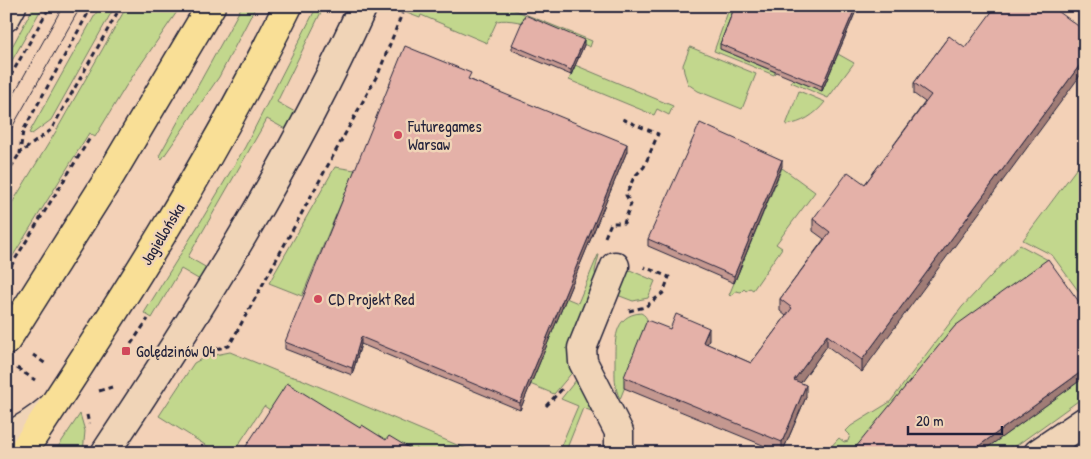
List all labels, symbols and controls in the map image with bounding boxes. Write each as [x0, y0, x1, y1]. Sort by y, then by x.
place label: Futuregames Warsaw [407, 115, 482, 155]
marker: Futuregames Warsaw [392, 129, 404, 141]
street label: Jagiellońska [135, 199, 189, 269]
place label: CD Projekt Red [328, 288, 414, 310]
marker: CD Projekt Red [312, 293, 324, 305]
place label: Golędzinów 04 [136, 340, 215, 362]
marker: Golędzinów 04 [120, 345, 132, 357]
scale bar [908, 404, 1002, 436]
text: 20 m [916, 410, 943, 431]

